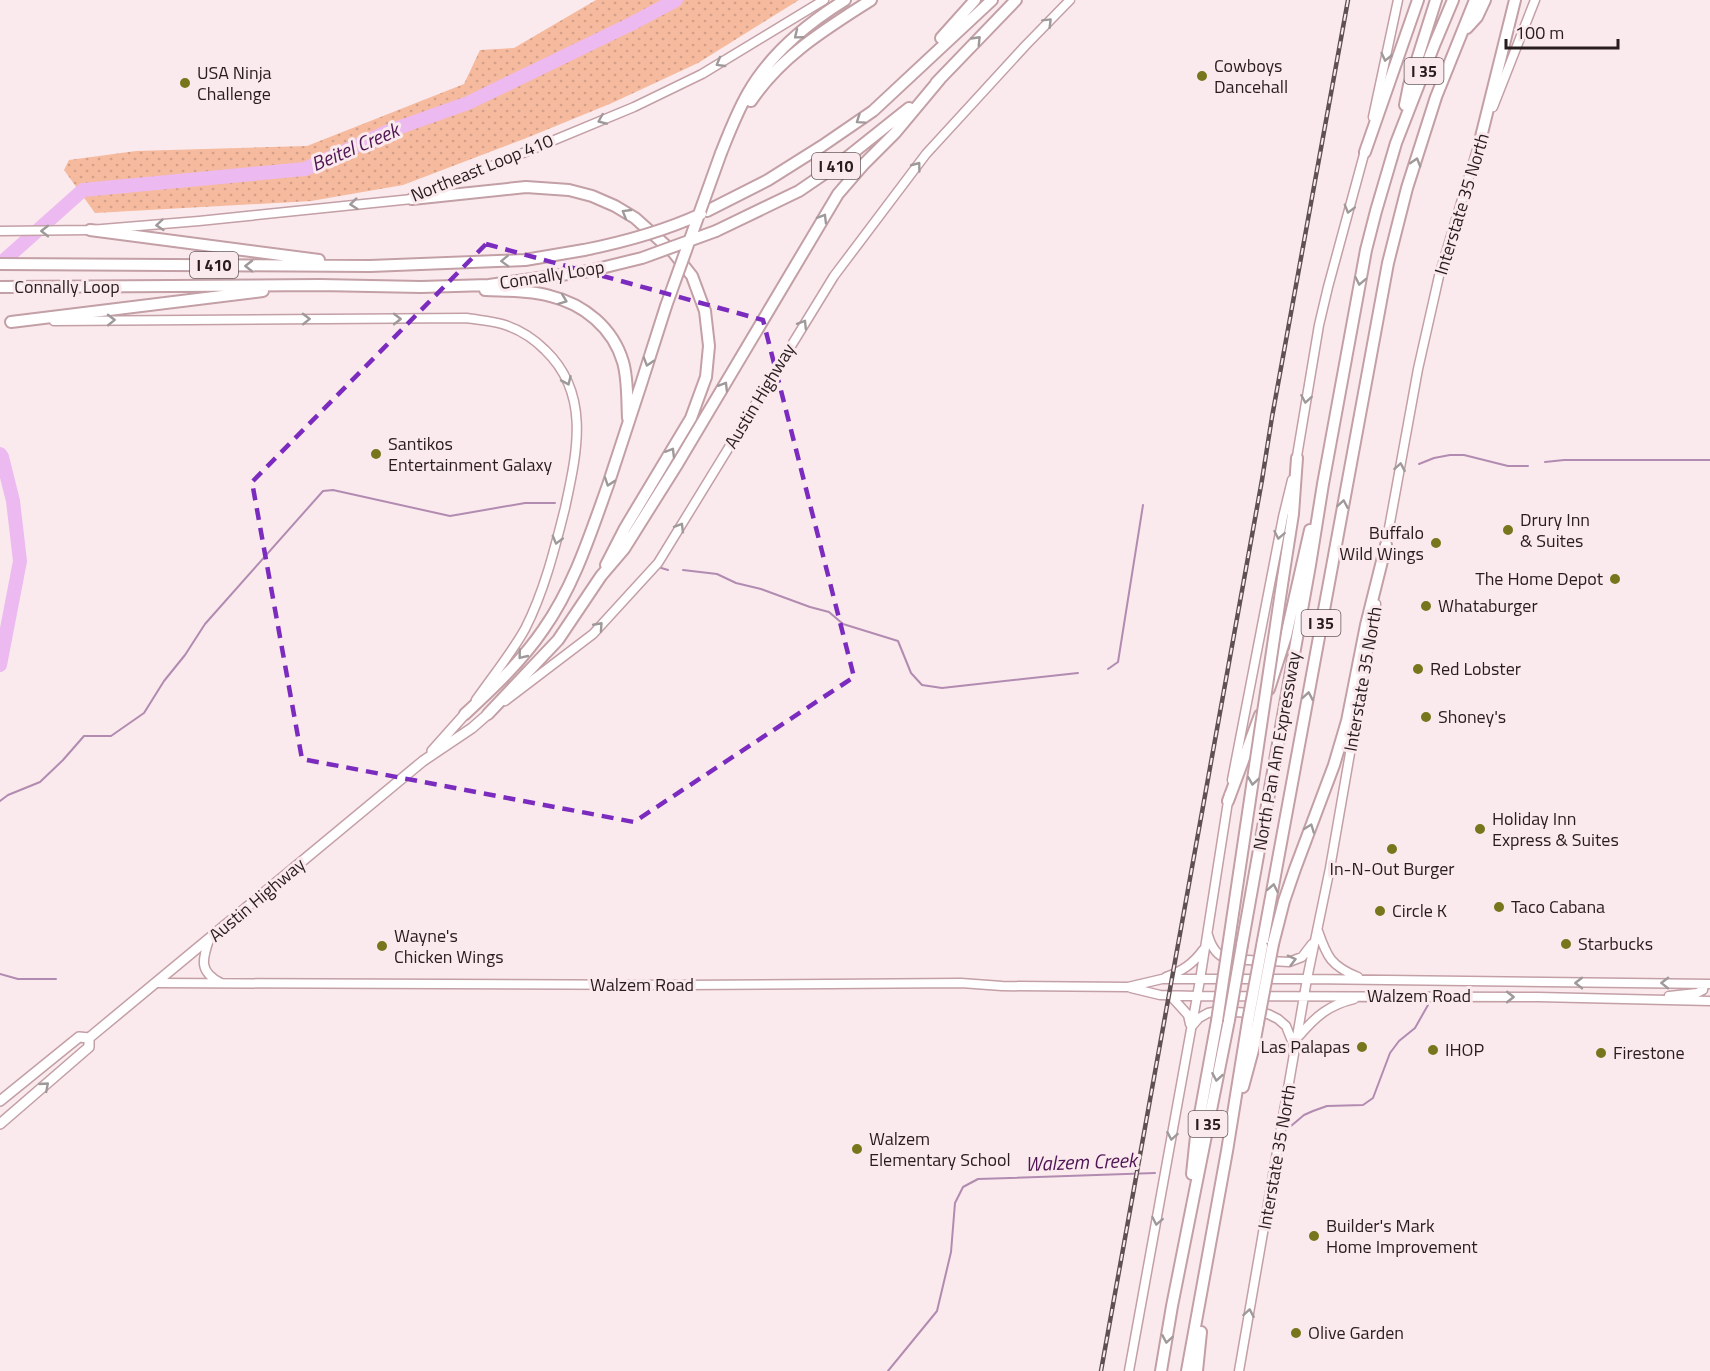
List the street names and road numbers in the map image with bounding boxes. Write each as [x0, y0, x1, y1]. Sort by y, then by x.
road number: I 35 [1404, 58, 1444, 84]
street label: Northeast Loop 410 [406, 127, 557, 208]
street label: Interstate 35 North [1427, 130, 1496, 278]
road number: I 410 [812, 153, 860, 179]
road number: I 410 [190, 252, 238, 278]
street label: Connally Loop [498, 253, 606, 296]
street label: Connally Loop [14, 273, 120, 300]
street label: Austin Highway [717, 338, 802, 454]
street label: Interstate 35 North [1336, 604, 1389, 753]
road number: I 35 [1302, 610, 1340, 636]
street label: North Pan Am Expressway [1246, 649, 1307, 852]
street label: Austin Highway [203, 851, 311, 948]
street label: Walzem Road [590, 971, 694, 998]
street label: Walzem Road [1367, 982, 1471, 1009]
street label: Interstate 35 North [1250, 1082, 1303, 1231]
road number: I 35 [1188, 1111, 1228, 1137]

